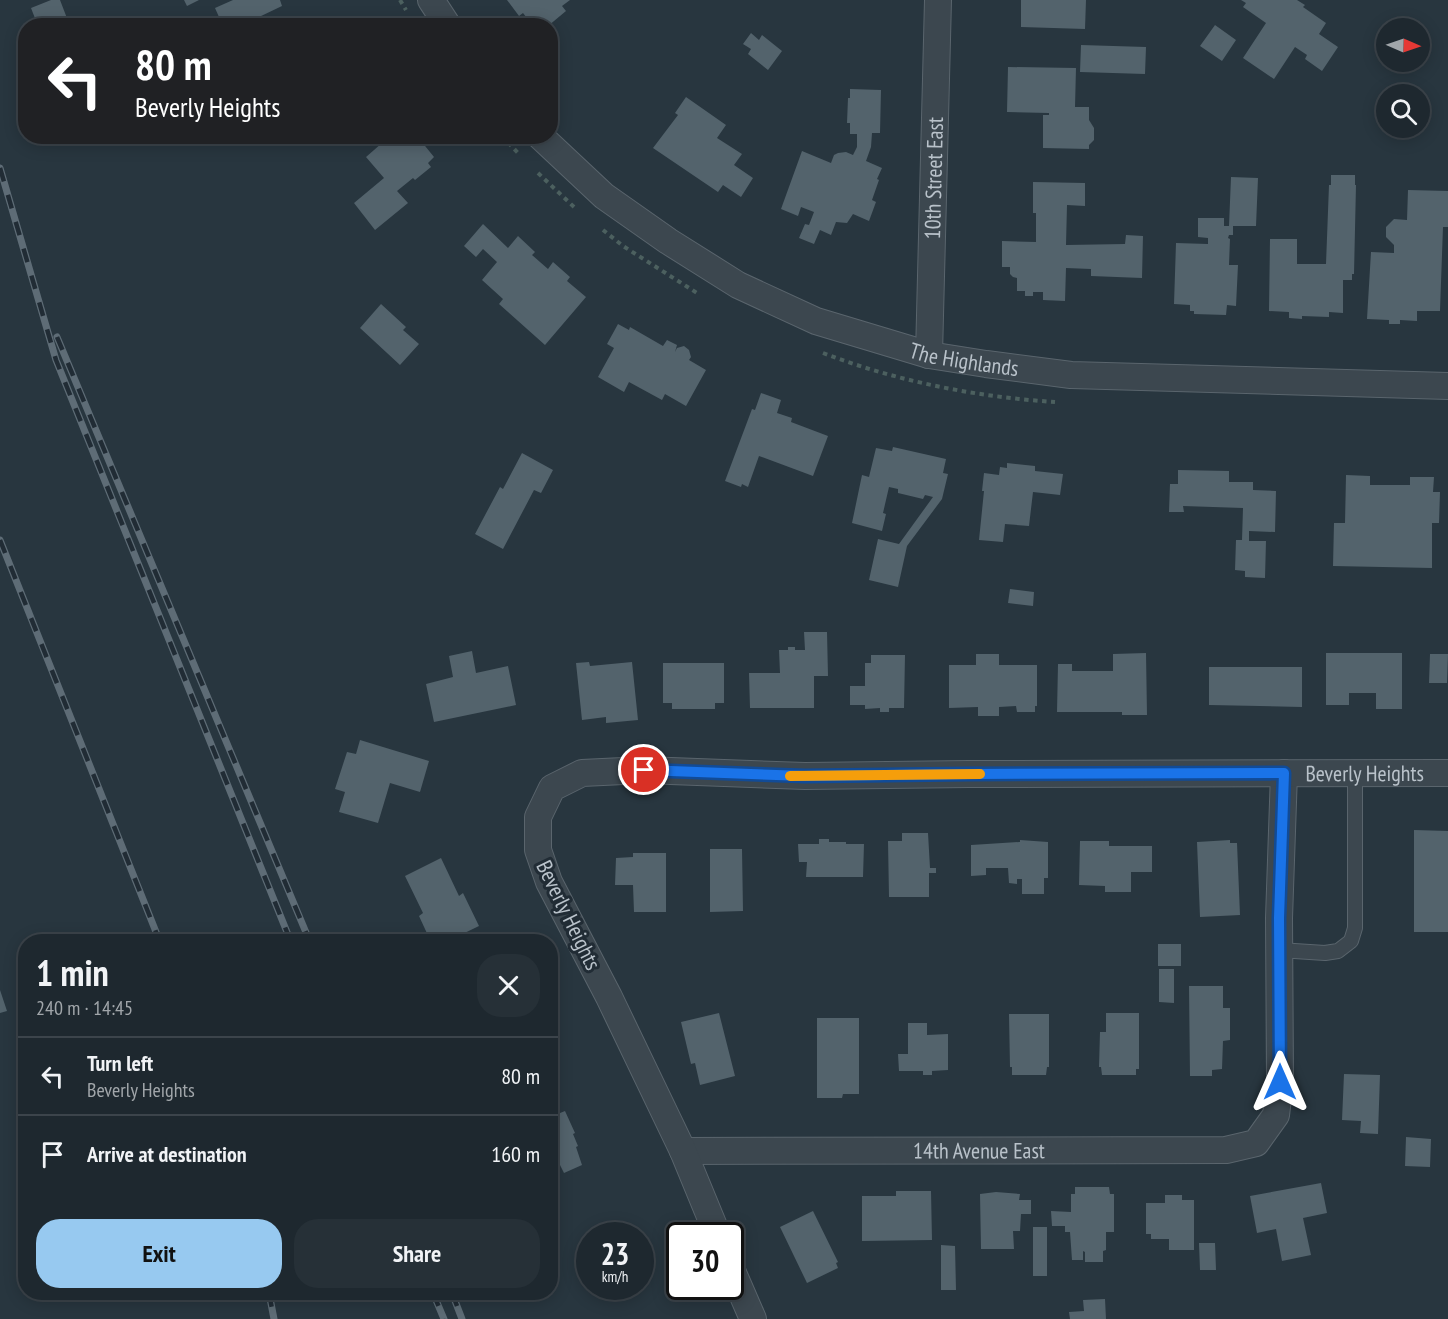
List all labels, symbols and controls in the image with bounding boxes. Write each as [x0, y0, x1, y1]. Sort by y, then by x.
north arrow [1376, 18, 1430, 72]
map controls [1376, 18, 1430, 138]
text: 80 m [135, 37, 212, 92]
icon: left [36, 42, 114, 120]
button: search [1376, 84, 1430, 138]
text: Beverly Heights [135, 90, 280, 124]
street label: 10th Street East [918, 117, 949, 240]
street label: The Highlands [906, 336, 1020, 382]
pin [618, 744, 669, 795]
icon: arrive [627, 753, 660, 786]
street label: Beverly Heights [1305, 759, 1424, 787]
street label: Beverly Heights [530, 856, 608, 974]
text: 1 min [36, 949, 109, 996]
button: close [477, 954, 540, 1017]
text: 240 m · 14:45 [36, 995, 133, 1021]
text: Turn left [87, 1049, 153, 1077]
position arrow [1248, 1050, 1312, 1114]
icon: left [36, 1060, 69, 1093]
text: 80 m [501, 1062, 540, 1090]
text: Beverly Heights [87, 1077, 195, 1103]
street label: 14th Avenue East [913, 1136, 1045, 1165]
icon: arrive [36, 1138, 69, 1171]
text: Arrive at destination [87, 1140, 247, 1168]
text: 160 m [491, 1140, 540, 1168]
button: Exit [36, 1219, 282, 1288]
button: Share [294, 1219, 540, 1288]
speed limit sign: 30 [666, 1222, 744, 1300]
text: 23 [601, 1234, 629, 1273]
text: km/h [602, 1267, 628, 1286]

